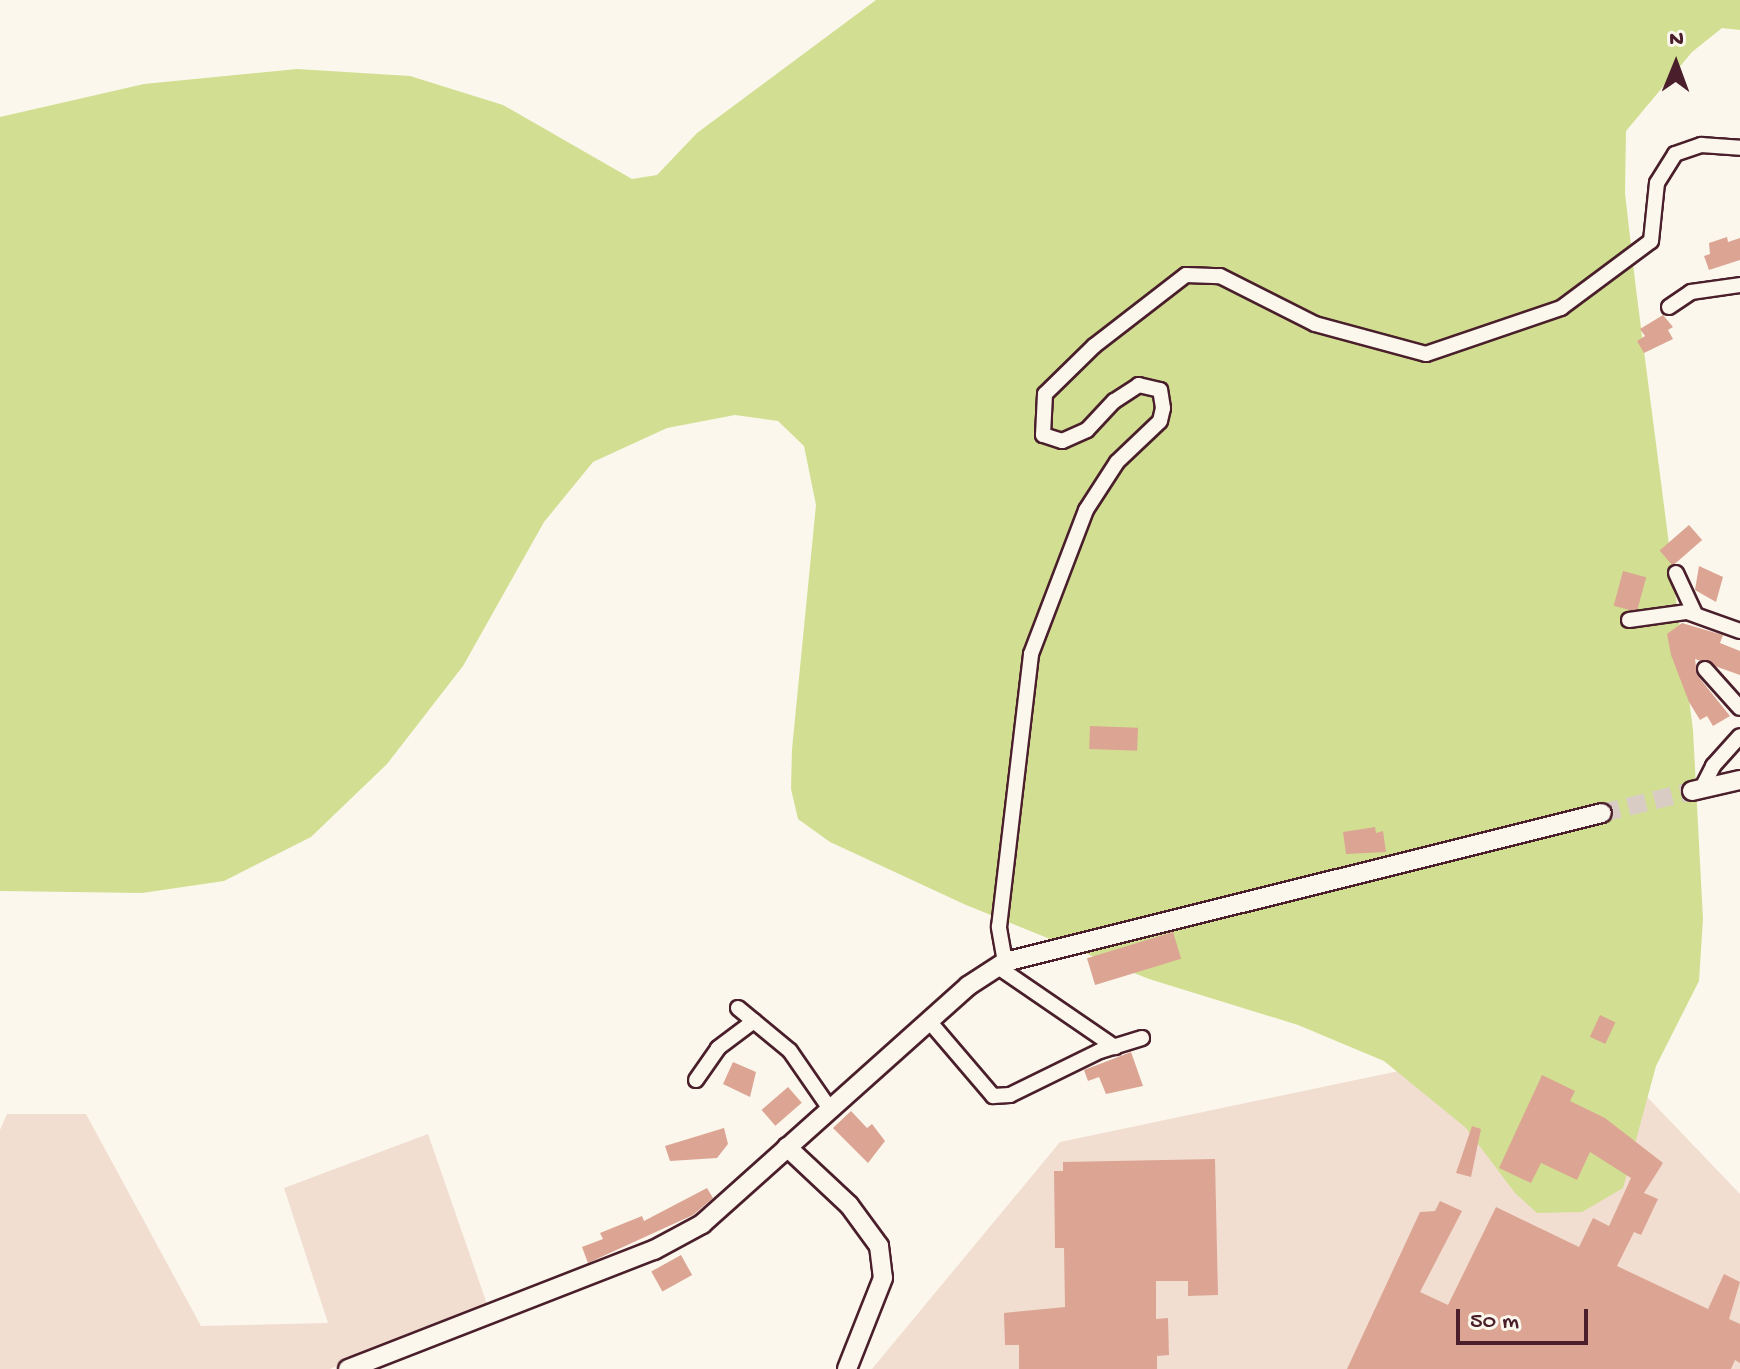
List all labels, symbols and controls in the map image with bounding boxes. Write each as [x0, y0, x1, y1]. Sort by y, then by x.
north arrow [1636, 24, 1716, 104]
text: N [1669, 27, 1684, 53]
scale bar [1460, 1293, 1592, 1343]
text: 50 m [1470, 1308, 1519, 1337]

